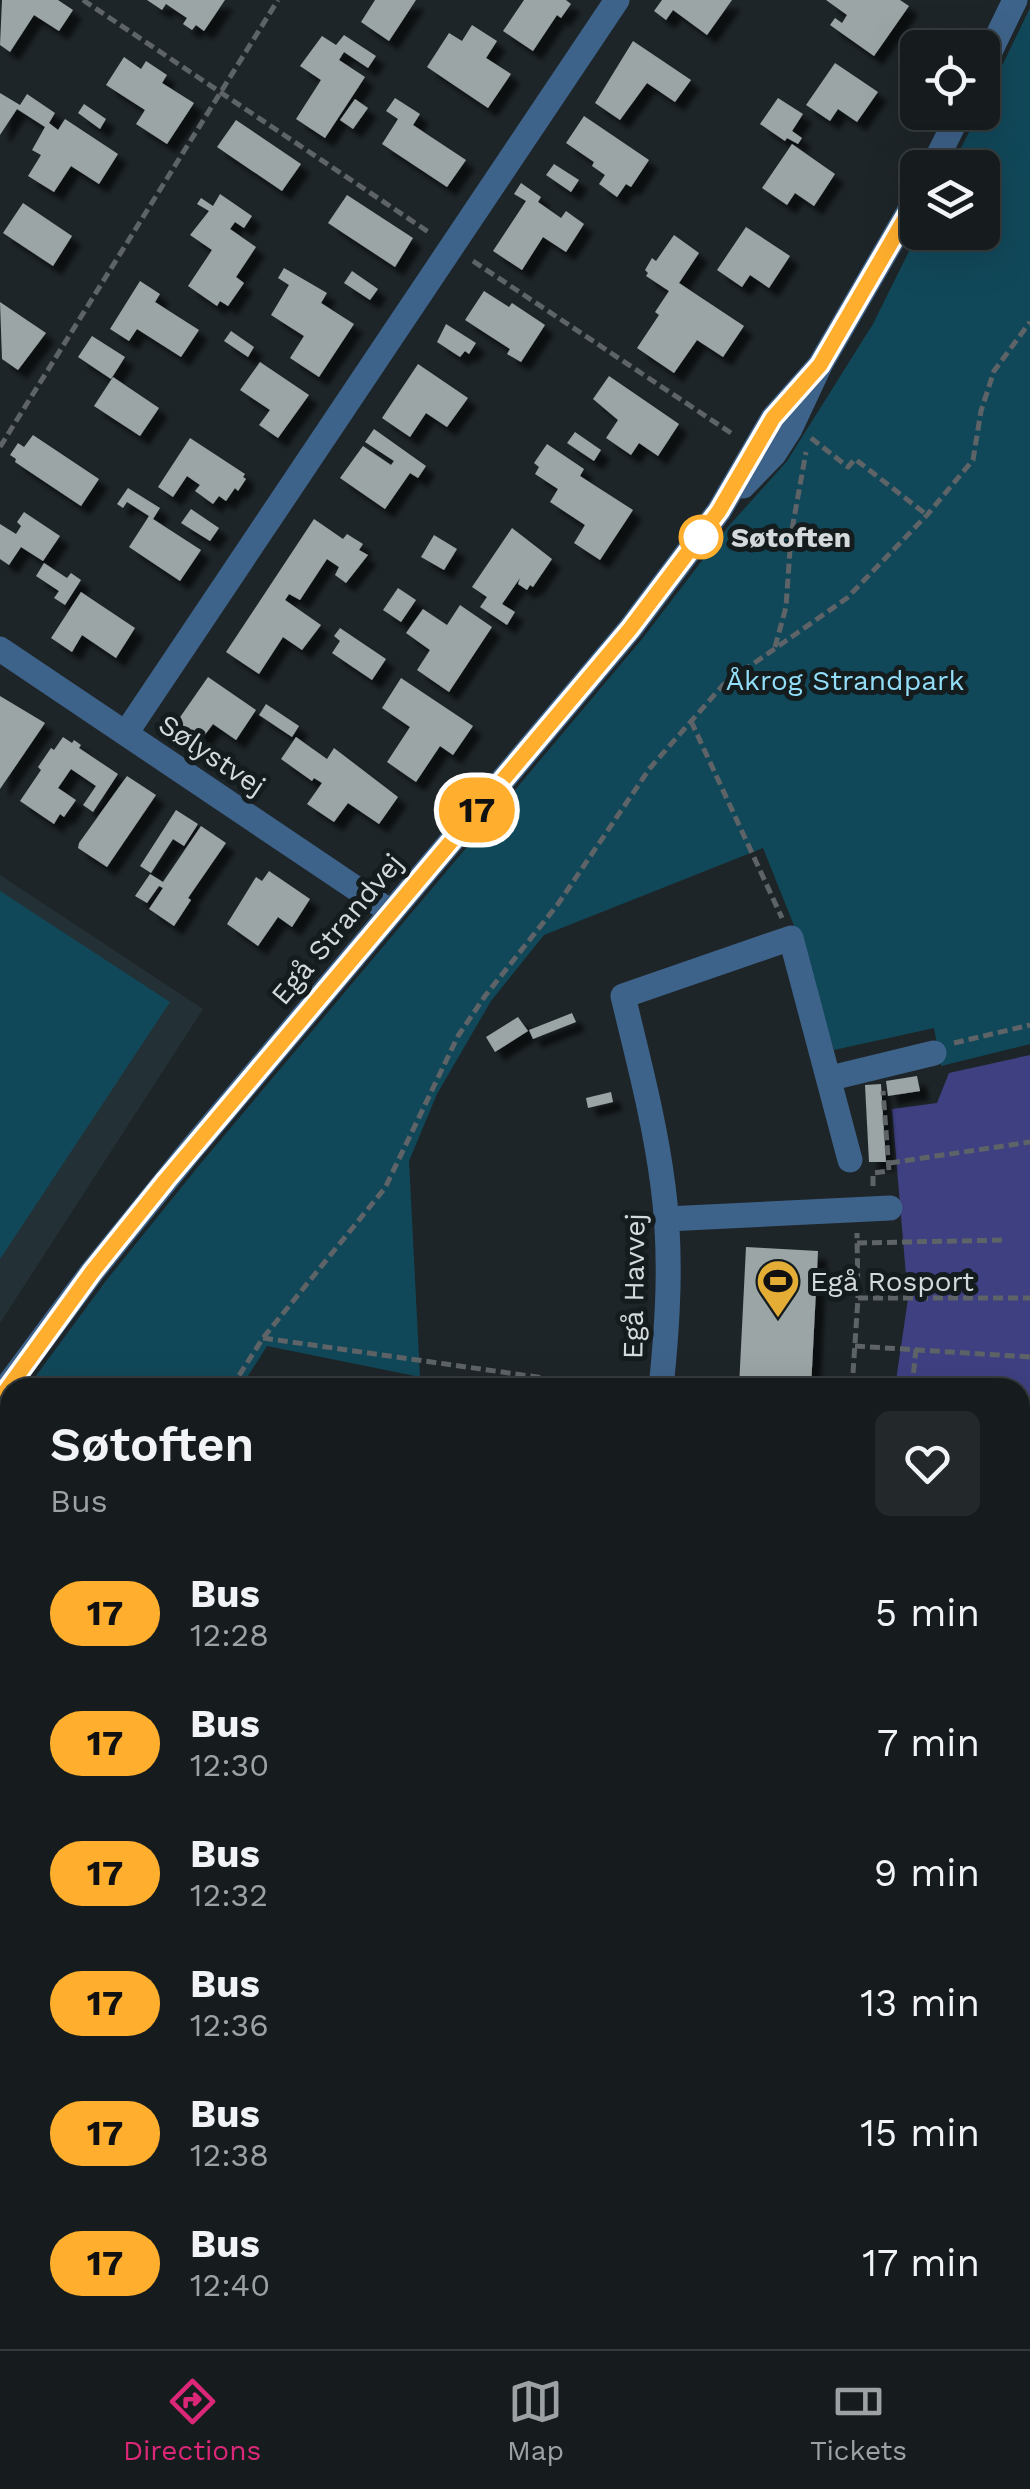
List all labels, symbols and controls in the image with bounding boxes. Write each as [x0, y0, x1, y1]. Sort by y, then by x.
map controls [900, 30, 1000, 250]
button: locate [900, 30, 1000, 130]
button: layers [900, 150, 1000, 250]
marker: Søtoften [680, 516, 722, 558]
place label: Søtoften [731, 521, 851, 554]
park label: Åkrog Strandpark [726, 664, 964, 697]
street label: Sølystvej [152, 707, 272, 803]
line badge: 17 [432, 778, 522, 842]
text: 17 [459, 789, 495, 831]
street label: Egå Strandvej [264, 847, 410, 1011]
street label: Egå Havvej [616, 1213, 652, 1359]
sports icon: Egå Rosport [755, 1258, 801, 1319]
place label: Egå Rosport [810, 1265, 974, 1298]
button: heart [875, 1411, 980, 1516]
text: Søtoften [50, 1416, 254, 1473]
text: Bus [50, 1482, 108, 1520]
text: Bus [190, 1572, 260, 1616]
text: 5 min [875, 1591, 980, 1635]
text: 17 [87, 1592, 123, 1634]
text: 12:28 [190, 1616, 269, 1654]
text: Bus [190, 1702, 260, 1746]
text: 7 min [877, 1721, 980, 1765]
text: 17 [87, 1722, 123, 1764]
text: 12:30 [190, 1746, 269, 1784]
text: Bus [190, 1832, 260, 1876]
text: 9 min [874, 1851, 980, 1895]
text: 17 [87, 1852, 123, 1894]
text: 12:32 [190, 1876, 268, 1914]
text: Bus [190, 1962, 260, 2006]
text: 13 min [860, 1981, 980, 2025]
text: 17 [87, 1982, 123, 2024]
text: 12:36 [190, 2006, 269, 2044]
text: Bus [190, 2092, 260, 2136]
text: 15 min [860, 2111, 980, 2155]
text: 17 [87, 2112, 123, 2154]
text: 12:38 [190, 2136, 269, 2174]
text: Bus [190, 2222, 260, 2266]
text: 17 min [862, 2241, 980, 2285]
text: 17 [87, 2242, 123, 2284]
text: 12:40 [190, 2266, 270, 2304]
tab: Directions [123, 2374, 261, 2467]
tab: Map [507, 2374, 564, 2467]
tab: Tickets [810, 2374, 907, 2467]

